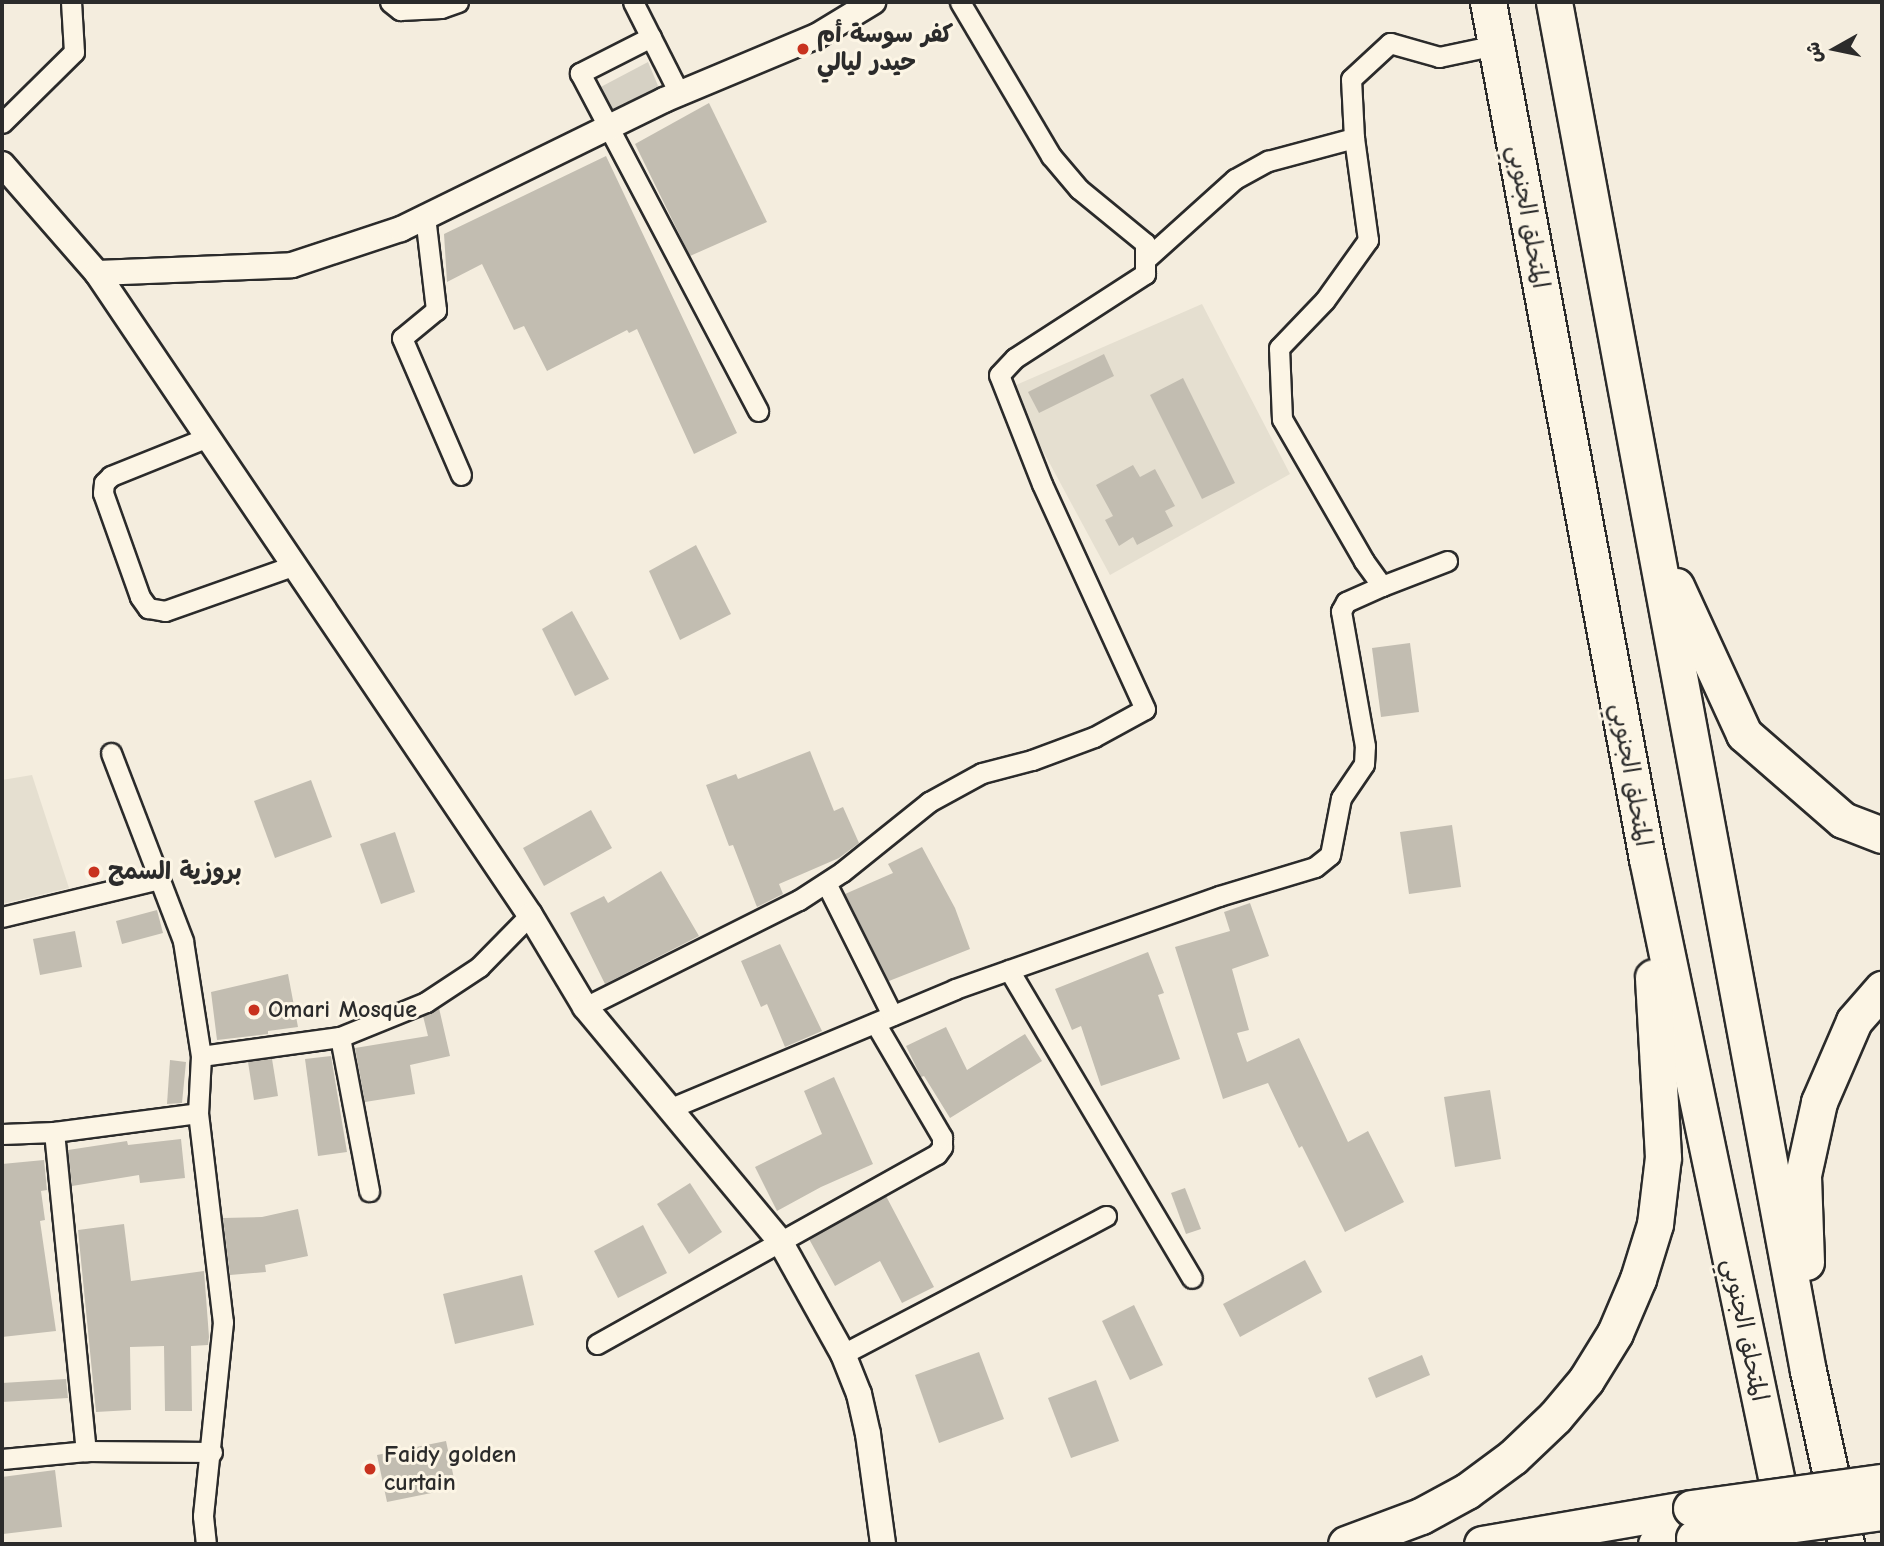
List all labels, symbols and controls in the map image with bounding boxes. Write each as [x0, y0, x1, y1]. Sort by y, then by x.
north arrow [1800, 14, 1870, 84]
place label: كفر سوسة أم حيدر ليالي [817, 21, 953, 77]
text: ش [1802, 40, 1827, 64]
marker: كفر سوسة أم حيدر ليالي [795, 41, 811, 57]
street label: المتحلق الجنوبي [1501, 143, 1555, 291]
street label: المتحلق الجنوبي [1604, 701, 1658, 849]
place label: بروزية السمح [108, 858, 242, 886]
marker: بروزية السمح [86, 864, 102, 880]
place label: Omari Mosque [268, 996, 417, 1024]
marker: Omari Mosque [246, 1002, 262, 1018]
street label: المتحلق الجنوبي [1716, 1256, 1774, 1404]
place label: Faidy golden curtain [384, 1441, 517, 1497]
marker: Faidy golden curtain [362, 1461, 378, 1477]

